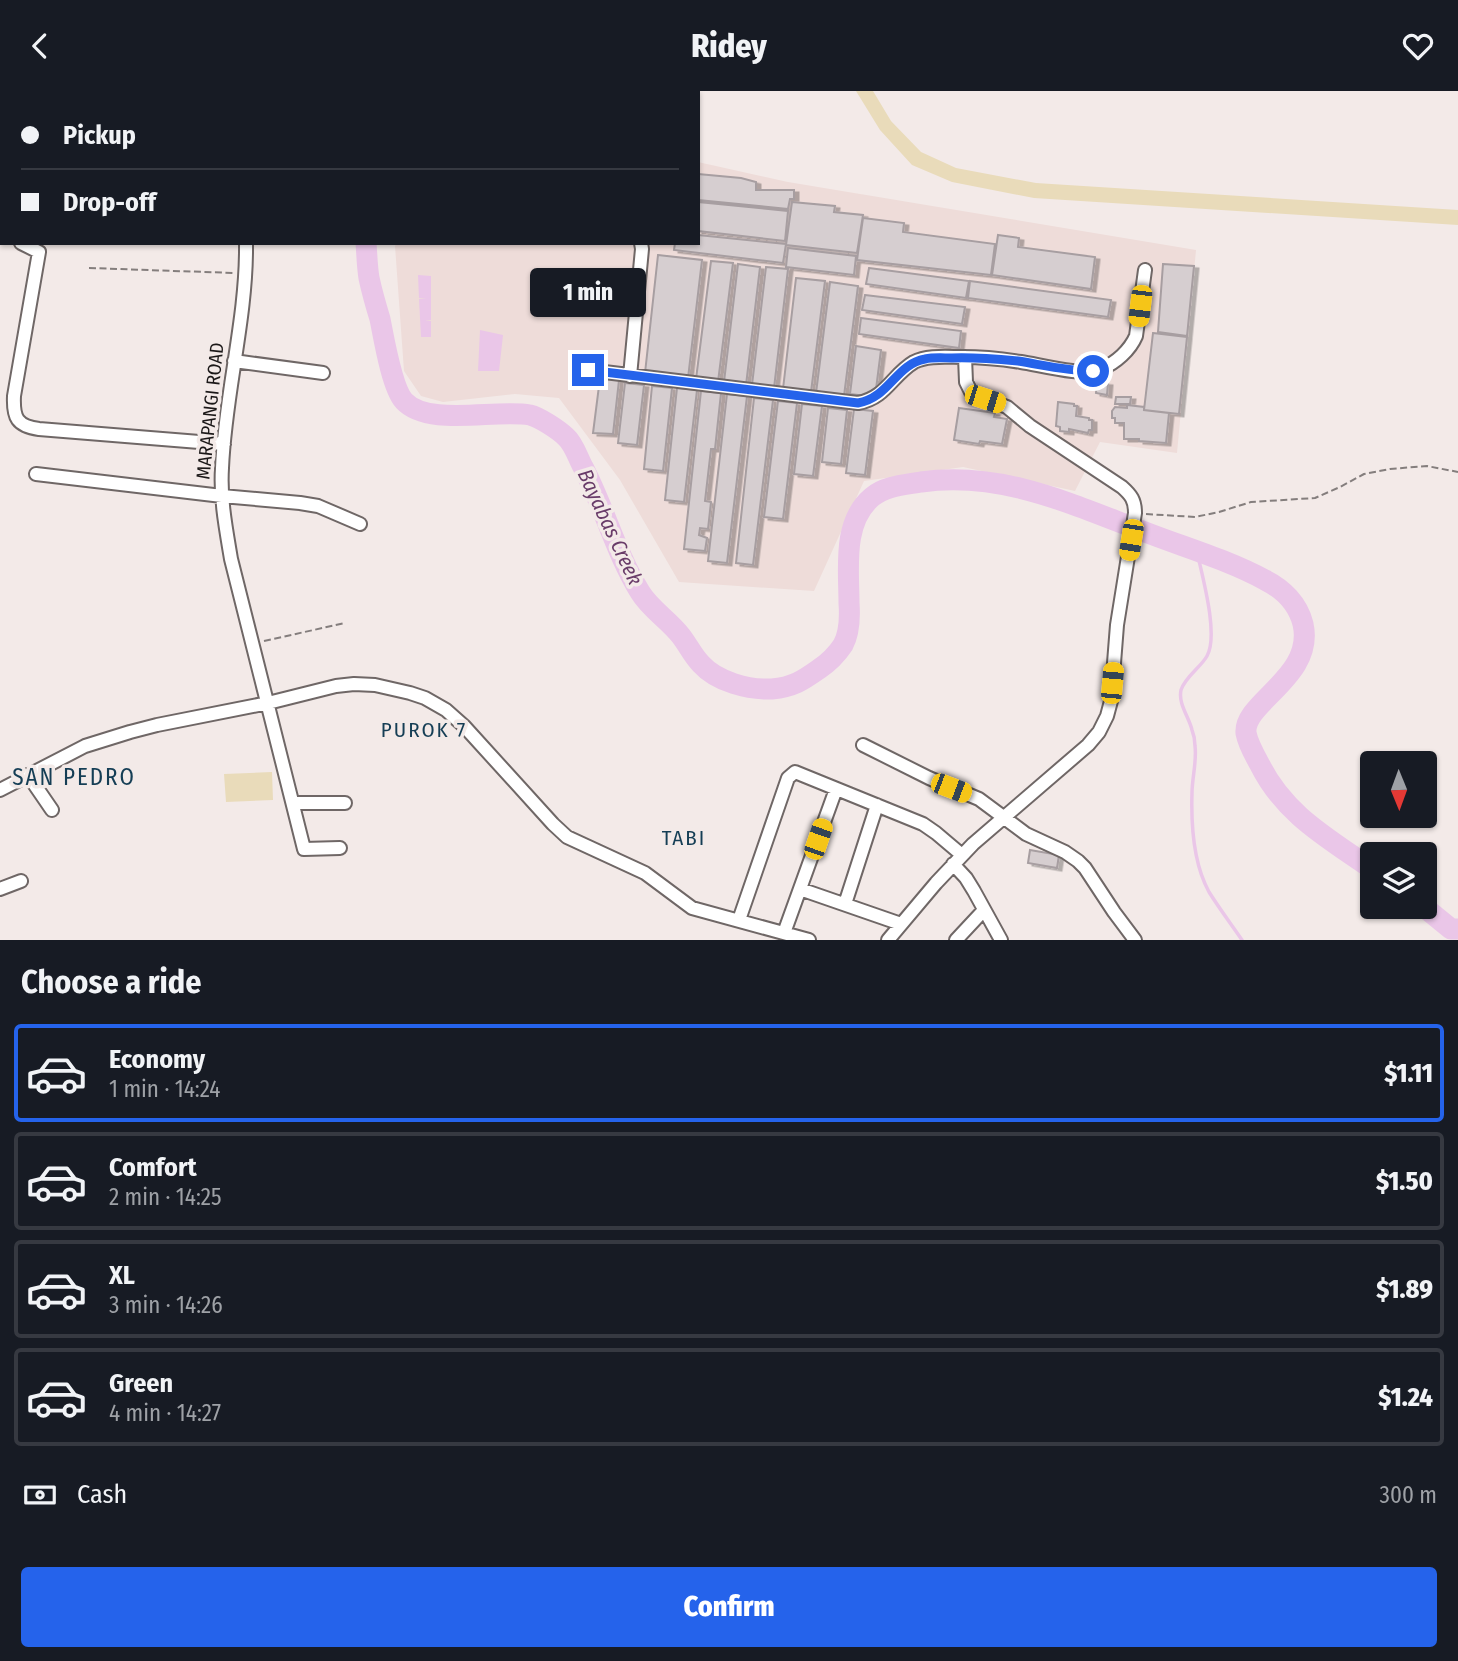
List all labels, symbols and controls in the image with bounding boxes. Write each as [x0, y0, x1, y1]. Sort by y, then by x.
icon: back [21, 27, 59, 65]
text: Ridey [691, 27, 767, 65]
icon: heart [1399, 27, 1437, 65]
text: Pickup [63, 120, 136, 151]
text: Drop-off [63, 187, 156, 218]
callout: 1 min [530, 268, 646, 317]
text: 1 min [563, 278, 613, 306]
car [1128, 284, 1153, 328]
street label: MARAPANGI ROAD [191, 341, 229, 481]
route end [572, 354, 604, 386]
route start [1077, 355, 1109, 387]
car [962, 383, 1009, 415]
water label: Bayabas Creek [572, 465, 648, 589]
car [1118, 518, 1145, 562]
car [1100, 661, 1125, 705]
district label: PUROK 7 [381, 717, 467, 743]
north arrow [1360, 751, 1437, 828]
map controls [1360, 751, 1437, 919]
district label: SAN PEDRO [12, 763, 136, 791]
car [928, 771, 975, 805]
car [802, 816, 835, 862]
district label: TABI [662, 825, 706, 851]
button: layers [1360, 842, 1437, 919]
text: Choose a ride [21, 963, 202, 1001]
icon: car [25, 1042, 88, 1105]
text: Economy [109, 1044, 205, 1075]
text: $1.11 [1384, 1058, 1433, 1089]
text: 1 min · 14:24 [109, 1075, 220, 1103]
icon: car [25, 1150, 88, 1213]
text: Comfort [109, 1152, 197, 1183]
text: $1.50 [1376, 1166, 1433, 1197]
text: 2 min · 14:25 [109, 1183, 222, 1211]
icon: car [25, 1258, 88, 1321]
text: XL [109, 1260, 135, 1291]
text: $1.89 [1376, 1274, 1433, 1305]
text: 3 min · 14:26 [109, 1291, 223, 1319]
icon: car [25, 1366, 88, 1429]
text: Green [109, 1368, 173, 1399]
text: $1.24 [1378, 1382, 1433, 1413]
text: 4 min · 14:27 [109, 1399, 221, 1427]
icon: cash [21, 1476, 59, 1514]
text: Cash [77, 1479, 127, 1510]
text: 300 m [1380, 1481, 1437, 1509]
button: Confirm [21, 1567, 1437, 1647]

